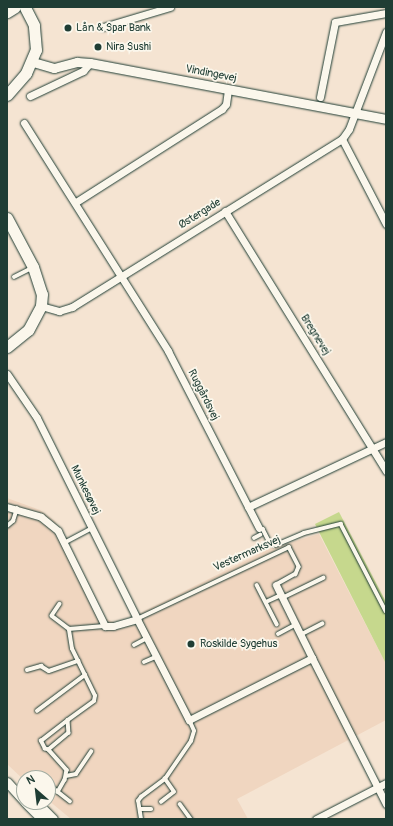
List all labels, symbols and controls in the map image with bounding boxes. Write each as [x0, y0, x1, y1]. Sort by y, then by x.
place label: Lån & Spar Bank [76, 21, 151, 35]
marker: Lån & Spar Bank [63, 23, 73, 33]
place label: Nira Sushi [106, 40, 151, 54]
marker: Nira Sushi [93, 42, 103, 52]
street label: Vindingevej [184, 63, 238, 85]
street label: Østergade [176, 196, 224, 232]
street label: Bregnevej [297, 312, 333, 358]
street label: Ruggårdsvej [185, 367, 221, 423]
street label: Munkesøvej [67, 463, 103, 517]
street label: Vestermarksvej [211, 533, 283, 575]
place label: Roskilde Sygehus [200, 637, 277, 651]
marker: Roskilde Sygehus [185, 638, 197, 650]
north arrow [16, 770, 56, 810]
text: N [24, 772, 37, 787]

